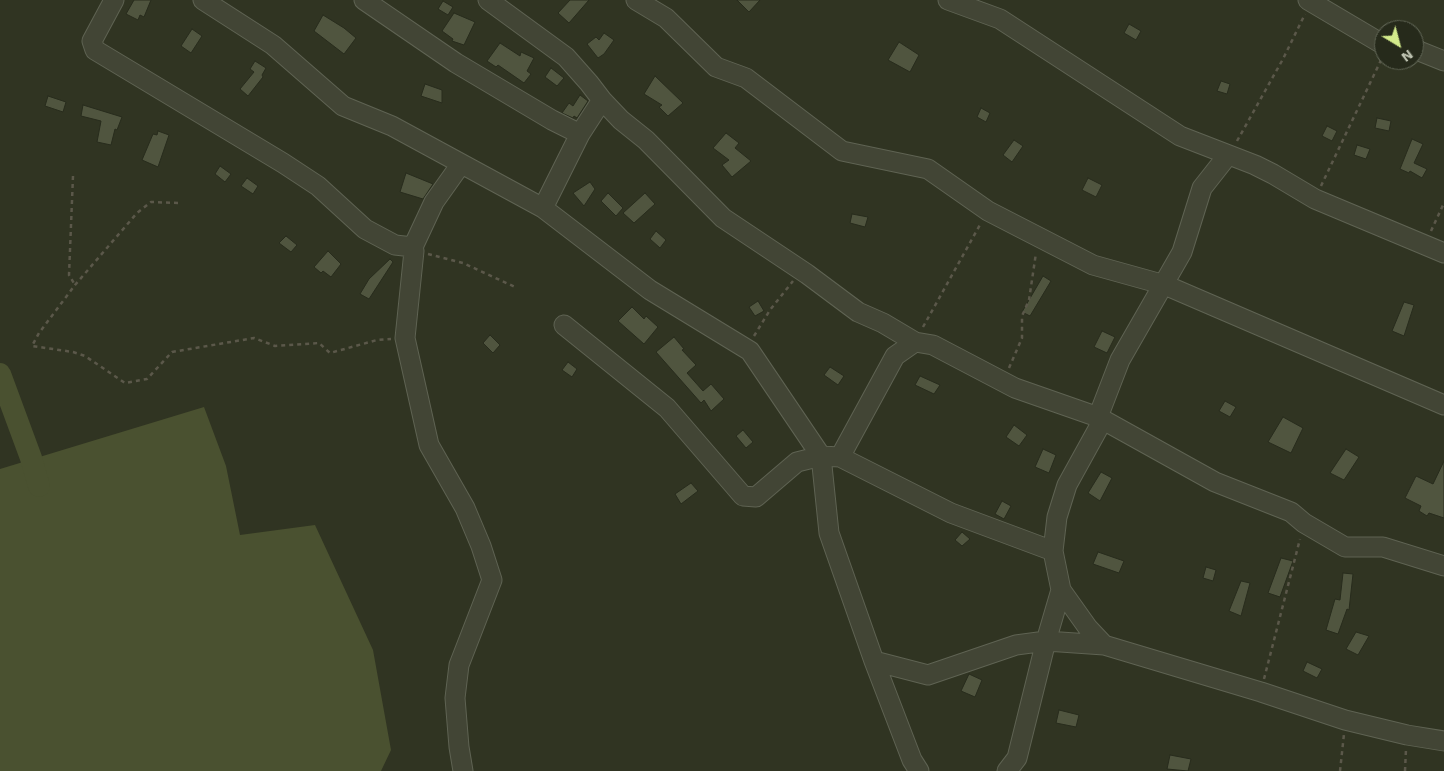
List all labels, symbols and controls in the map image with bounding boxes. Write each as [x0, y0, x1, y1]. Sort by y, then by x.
north arrow [1374, 20, 1424, 70]
text: N [1398, 47, 1416, 66]

